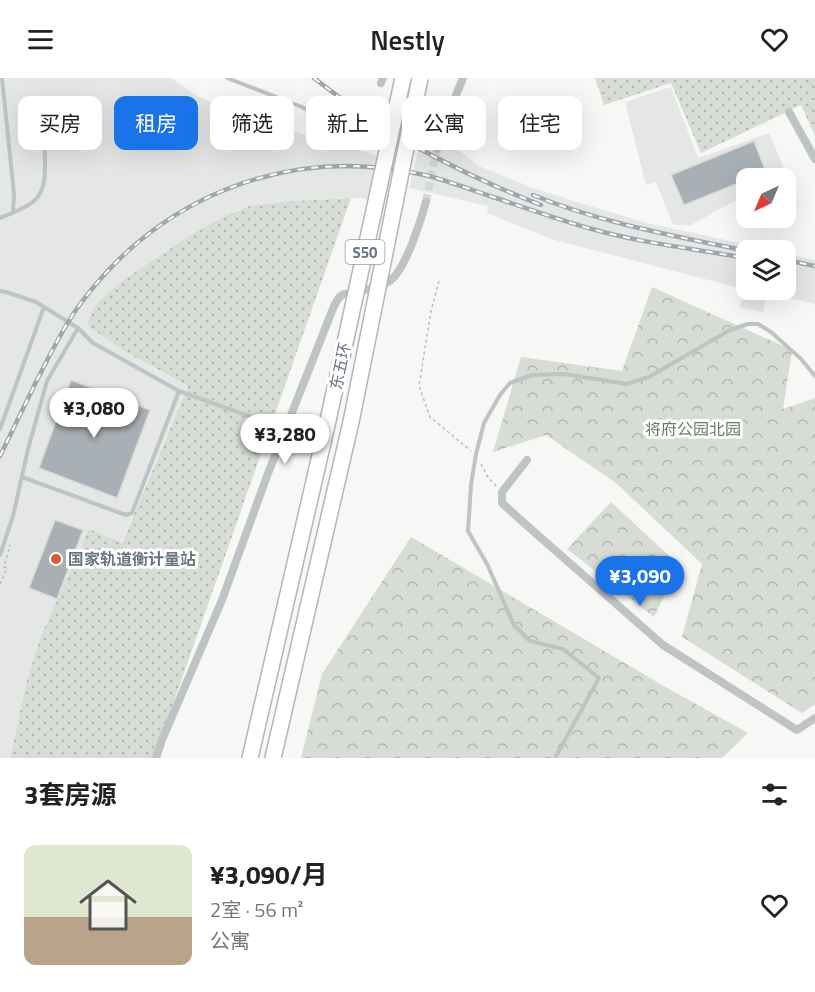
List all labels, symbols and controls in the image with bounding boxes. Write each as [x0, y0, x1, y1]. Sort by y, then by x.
text: Nestly [370, 19, 445, 60]
icon: menu [24, 23, 57, 56]
icon: heart [758, 23, 791, 56]
chip: 买房 [18, 96, 102, 150]
chip: 租房 [114, 96, 198, 150]
chip: 筛选 [210, 96, 294, 150]
chip: 新上 [306, 96, 390, 150]
chip: 公寓 [402, 96, 486, 150]
chip: 住宅 [498, 96, 582, 150]
north arrow [736, 168, 796, 228]
map controls [736, 168, 796, 300]
road number: S50 [346, 240, 385, 264]
button: layers [736, 240, 796, 300]
street label: 东五环 [323, 340, 357, 392]
pin: ¥3,080 [45, 388, 143, 439]
text: ¥3,080 [63, 392, 125, 423]
pin: ¥3,280 [236, 414, 334, 465]
park label: 将府公园北园 [645, 417, 741, 441]
text: ¥3,280 [254, 418, 316, 449]
place label: 国家轨道衡计量站 [68, 547, 196, 571]
marker: 国家轨道衡计量站 [49, 552, 63, 566]
pin: ¥3,090 [591, 556, 689, 607]
text: ¥3,090 [609, 560, 671, 591]
text: 3套房源 [24, 775, 117, 814]
icon: filters [758, 778, 791, 811]
text: ¥3,090/月 [210, 855, 328, 894]
icon: home [72, 869, 144, 941]
icon: heart [758, 889, 791, 922]
text: 2室 · 56 m² [210, 894, 303, 925]
text: 公寓 [210, 925, 250, 956]

